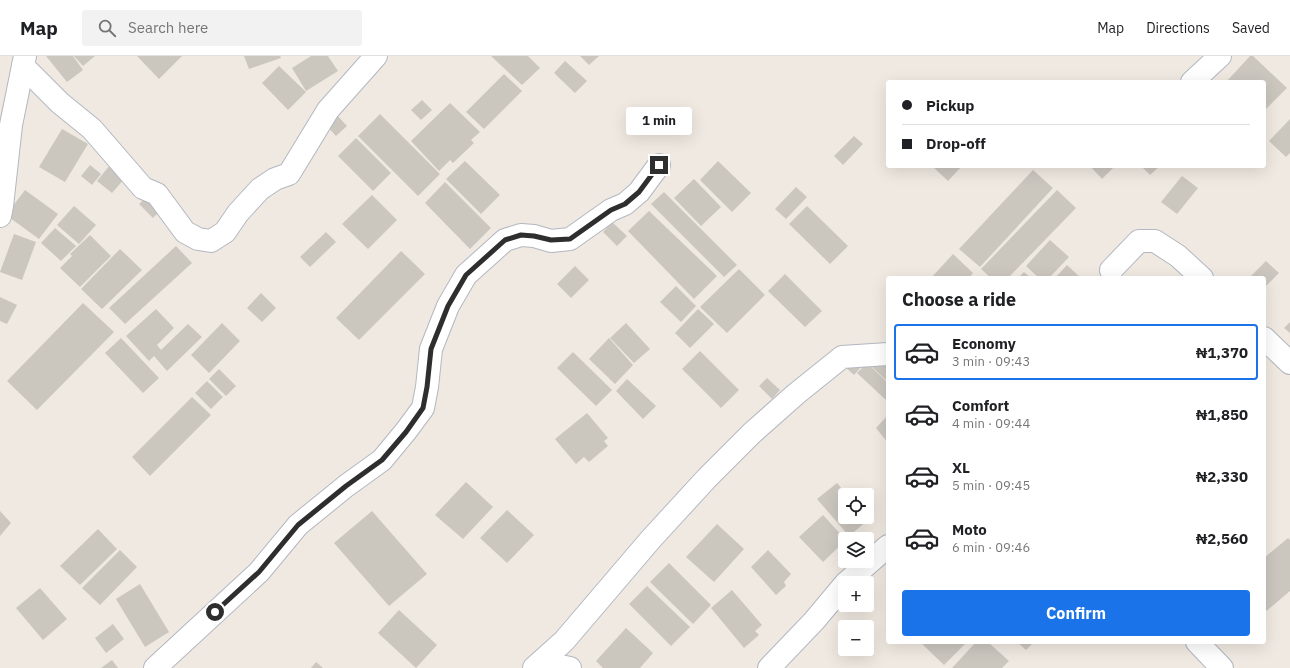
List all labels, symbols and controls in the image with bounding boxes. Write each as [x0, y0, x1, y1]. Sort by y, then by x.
search box [82, 10, 362, 46]
text: Map [20, 16, 58, 40]
icon: search [96, 17, 118, 39]
text: Search here [128, 18, 208, 37]
text: Map [1097, 19, 1124, 37]
text: Directions [1146, 19, 1210, 37]
text: Saved [1232, 19, 1270, 37]
text: Pickup [926, 96, 974, 115]
callout: 1 min [626, 107, 692, 135]
text: 1 min [642, 112, 676, 129]
text: Drop-off [926, 134, 986, 153]
route end [650, 156, 668, 174]
text: Choose a ride [902, 288, 1016, 311]
icon: car [904, 334, 940, 370]
text: Economy [952, 334, 1016, 353]
text: ₦1,370 [1196, 343, 1248, 362]
text: 3 min · 09:43 [952, 353, 1030, 370]
icon: car [904, 396, 940, 432]
text: Comfort [952, 396, 1009, 415]
text: ₦1,850 [1196, 405, 1248, 424]
text: 4 min · 09:44 [952, 415, 1030, 432]
icon: car [904, 458, 940, 494]
text: XL [952, 458, 970, 477]
text: ₦2,330 [1196, 467, 1248, 486]
text: 5 min · 09:45 [952, 477, 1030, 494]
map controls [838, 488, 874, 656]
button: locate [838, 488, 874, 524]
icon: car [904, 520, 940, 556]
text: Moto [952, 520, 987, 539]
text: ₦2,560 [1196, 529, 1248, 548]
button: layers [838, 532, 874, 568]
text: 6 min · 09:46 [952, 539, 1030, 556]
button: + [838, 576, 874, 612]
button: Confirm [902, 590, 1250, 636]
route start [206, 603, 224, 621]
button: − [838, 620, 874, 656]

